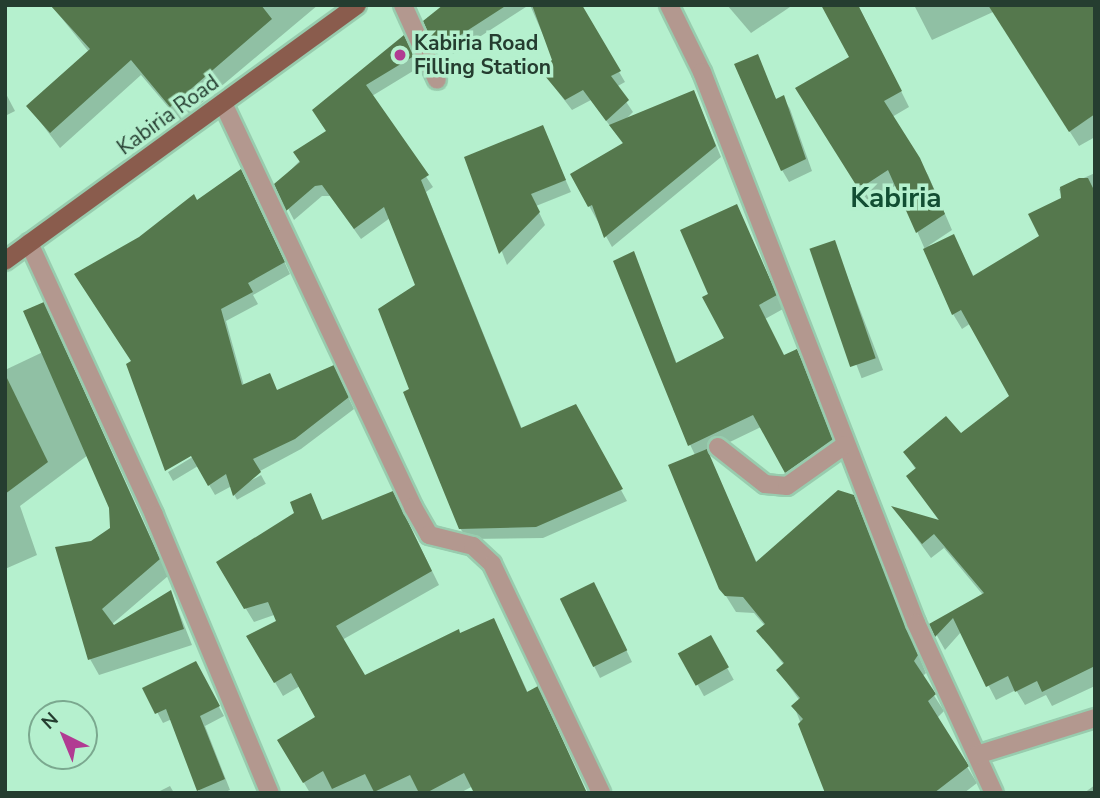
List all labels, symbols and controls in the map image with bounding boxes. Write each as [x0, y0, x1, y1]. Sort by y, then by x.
place label: Kabiria Road Filling Station [414, 30, 551, 80]
marker: Kabiria Road Filling Station [392, 47, 408, 63]
street label: Kabiria Road [112, 70, 224, 160]
district label: Kabiria [850, 181, 942, 215]
north arrow [28, 700, 98, 770]
text: N [36, 707, 64, 735]

